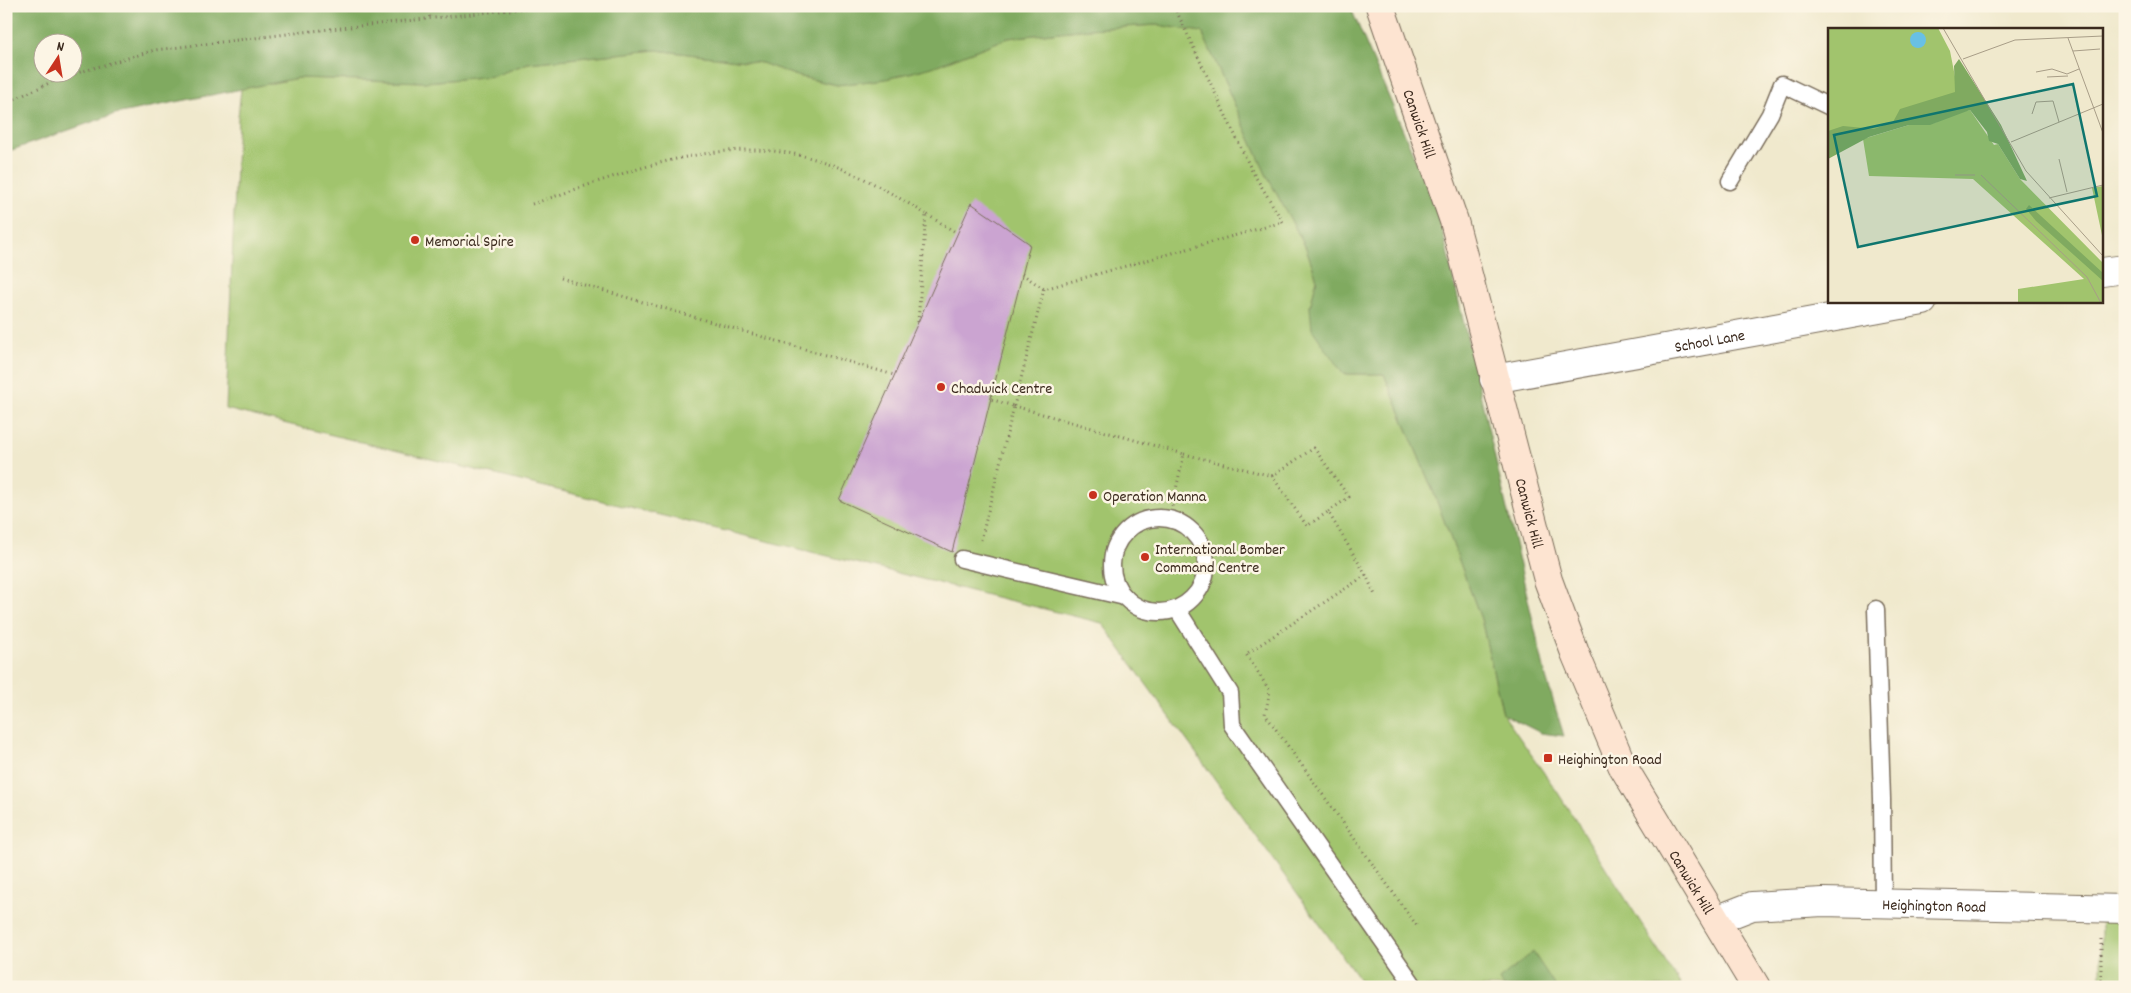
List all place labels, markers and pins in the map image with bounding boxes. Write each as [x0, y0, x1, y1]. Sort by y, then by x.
place label: Memorial Spire [425, 231, 514, 254]
marker: Memorial Spire [409, 234, 421, 246]
place label: Chadwick Centre [951, 378, 1052, 401]
marker: Chadwick Centre [935, 381, 947, 393]
place label: Operation Manna [1103, 486, 1207, 509]
marker: Operation Manna [1087, 489, 1099, 501]
place label: International Bomber Command Centre [1155, 539, 1285, 580]
marker: International Bomber Command Centre [1139, 551, 1151, 563]
place label: Heighington Road [1558, 749, 1662, 772]
marker: Heighington Road [1542, 752, 1554, 764]

